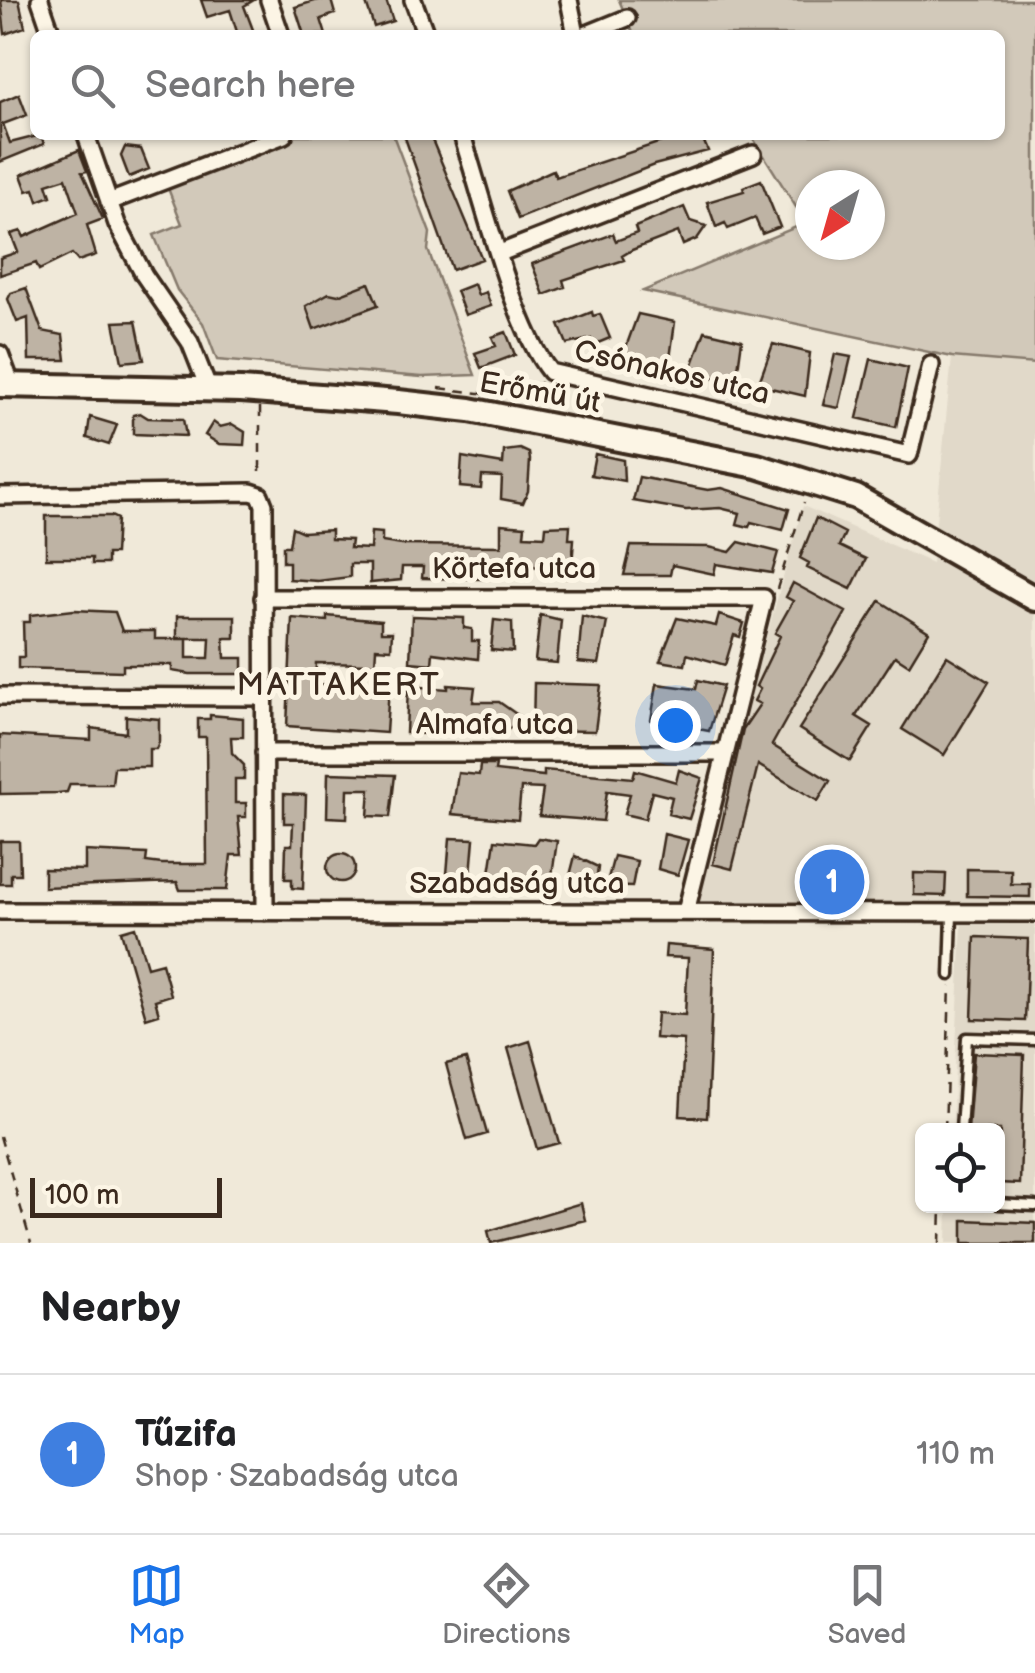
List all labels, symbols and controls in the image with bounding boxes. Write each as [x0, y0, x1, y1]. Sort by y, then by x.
search box [30, 30, 1005, 140]
icon: search [65, 58, 120, 113]
text: Search here [145, 63, 356, 108]
north arrow [795, 170, 885, 260]
street label: Csónakos utca [571, 333, 773, 413]
street label: Erőmű út [477, 365, 603, 421]
street label: Körtefa utca [432, 551, 596, 587]
district label: MATTAKERT [237, 666, 441, 705]
your location [650, 700, 701, 751]
street label: Almafa utca [416, 707, 574, 743]
pin: 1 [800, 844, 864, 920]
street label: Szabadság utca [409, 866, 625, 902]
map controls [915, 1123, 1005, 1213]
button: locate [915, 1123, 1005, 1213]
scale bar [30, 1173, 222, 1218]
text: 100 m [45, 1179, 119, 1212]
text: Nearby [40, 1283, 180, 1334]
text: Tűzifa [135, 1412, 237, 1457]
text: 1 [66, 1435, 79, 1474]
text: 110 m [916, 1435, 995, 1474]
text: Shop · Szabadság utca [135, 1457, 459, 1496]
tab: Map [129, 1558, 185, 1651]
tab: Directions [442, 1558, 571, 1651]
tab: Saved [828, 1558, 906, 1651]

